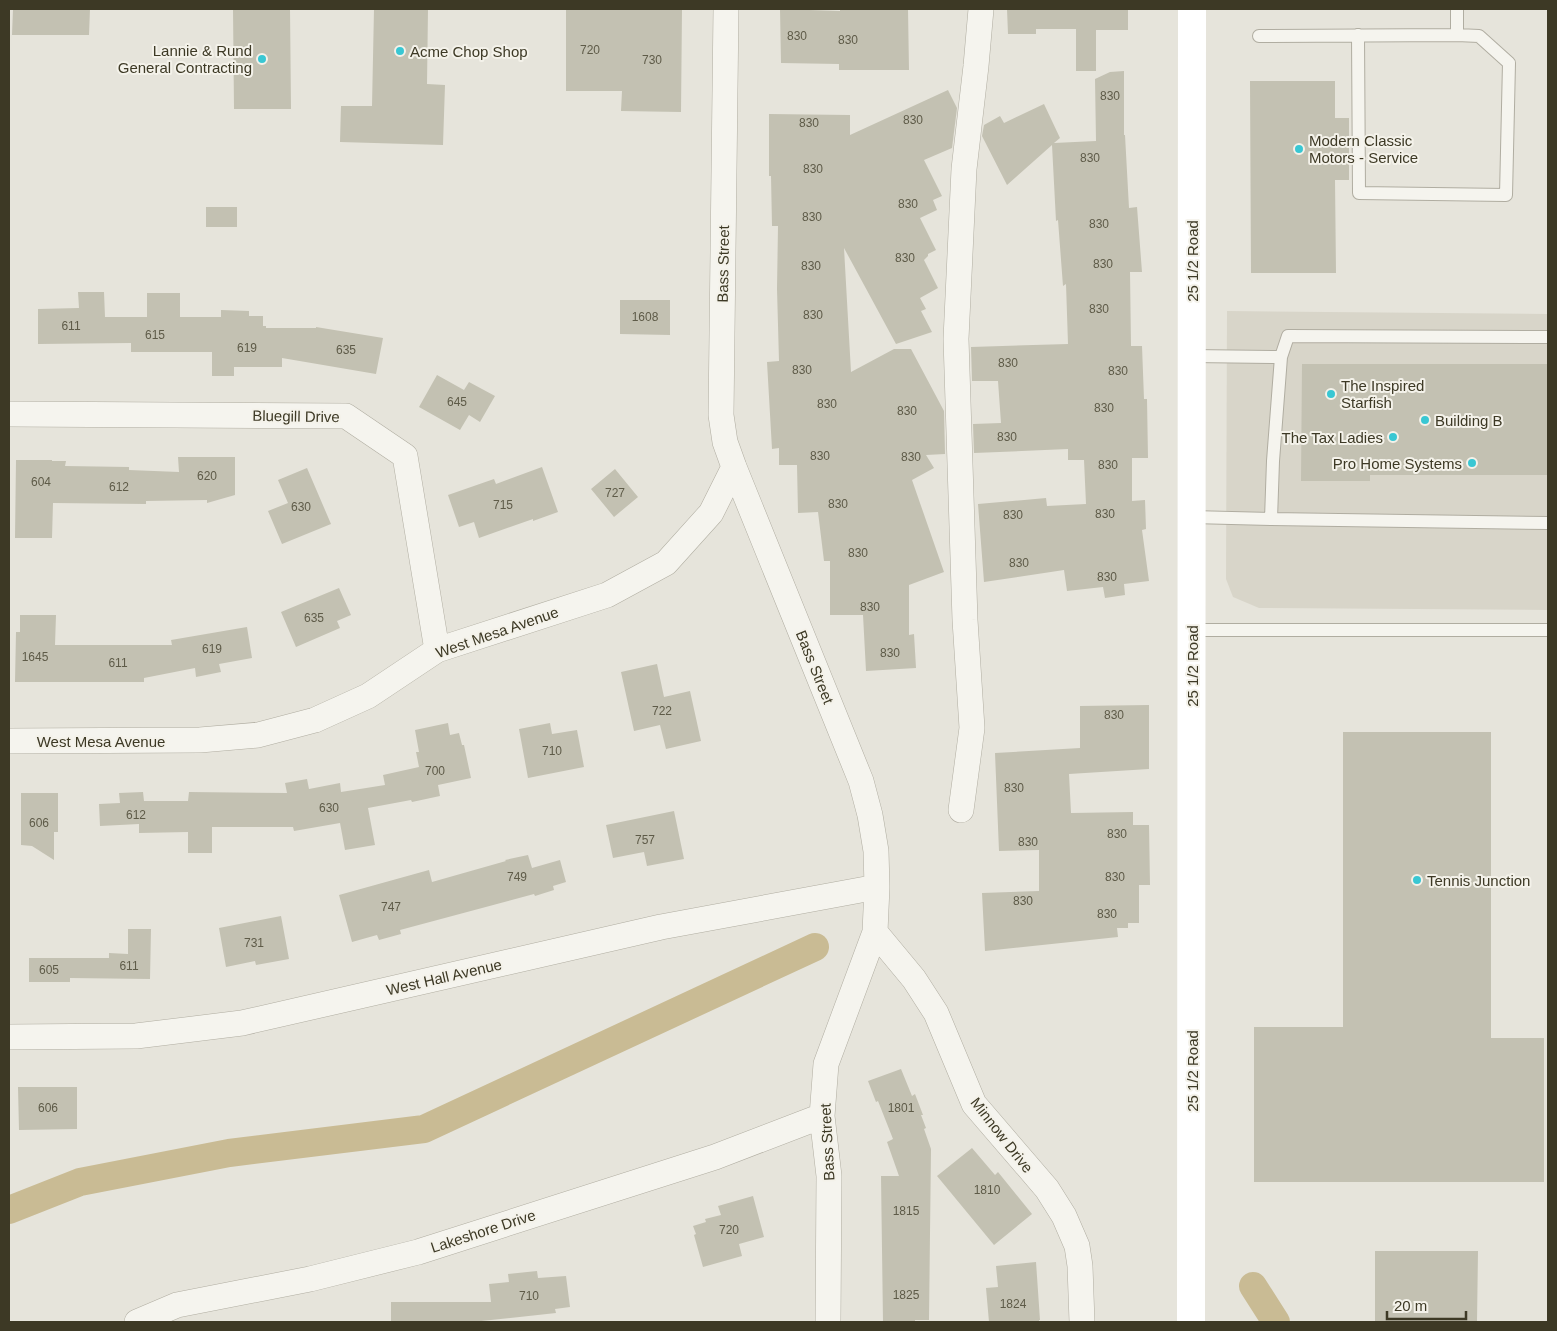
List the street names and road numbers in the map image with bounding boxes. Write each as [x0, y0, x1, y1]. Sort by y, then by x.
street label: 25 1/2 Road [1184, 220, 1201, 302]
street label: Bass Street [714, 224, 732, 303]
street label: Bluegill Drive [252, 407, 340, 425]
street label: West Mesa Avenue [433, 603, 561, 661]
street label: 25 1/2 Road [1184, 625, 1201, 707]
street label: Bass Street [793, 628, 838, 707]
street label: West Mesa Avenue [37, 733, 165, 750]
street label: West Hall Avenue [385, 955, 503, 999]
street label: 25 1/2 Road [1184, 1030, 1201, 1112]
street label: Minnow Drive [967, 1094, 1037, 1176]
street label: Bass Street [816, 1102, 838, 1181]
street label: Lakeshore Drive [428, 1206, 538, 1256]

